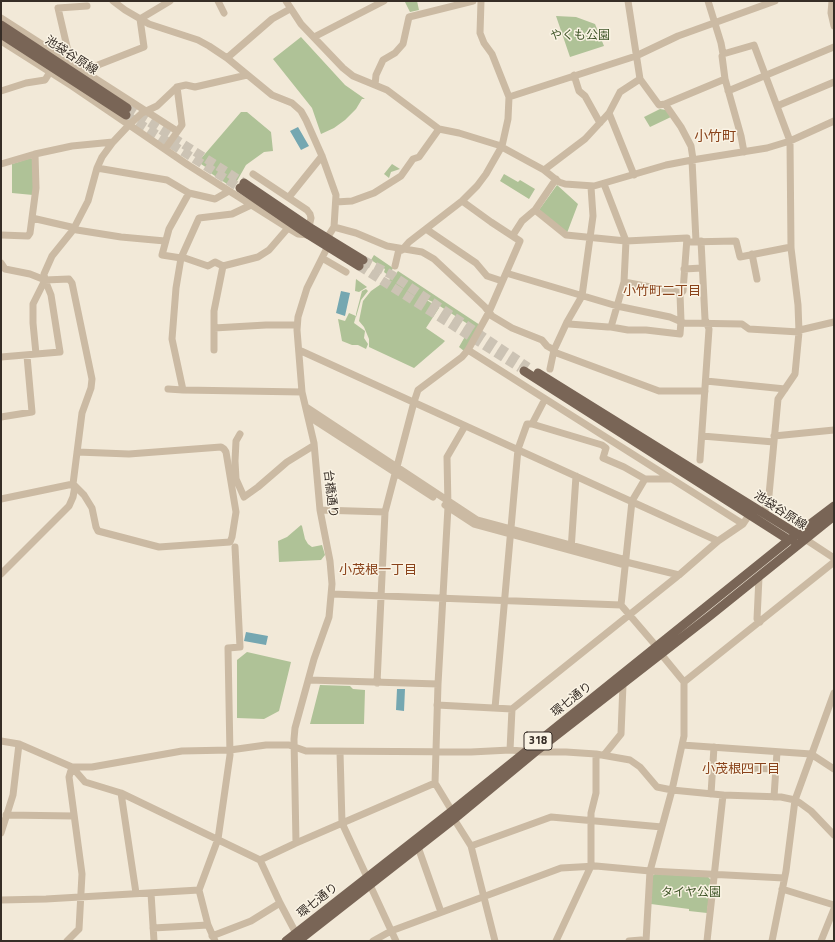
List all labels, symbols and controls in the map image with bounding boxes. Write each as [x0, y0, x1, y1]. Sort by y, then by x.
park label: やくも公園 [550, 29, 610, 43]
street label: 池袋谷原線 [42, 34, 100, 78]
district label: 小竹町 [694, 130, 736, 146]
district label: 小竹町二丁目 [623, 284, 701, 300]
street label: 台橋通り [320, 469, 340, 519]
street label: 池袋谷原線 [751, 489, 809, 533]
district label: 小茂根一丁目 [339, 563, 417, 579]
street label: 環七通り [549, 680, 595, 720]
road number: 318 [524, 732, 552, 750]
district label: 小茂根四丁目 [702, 762, 780, 778]
street label: 環七通り [295, 881, 341, 921]
park label: タイヤ公園 [661, 886, 721, 900]

